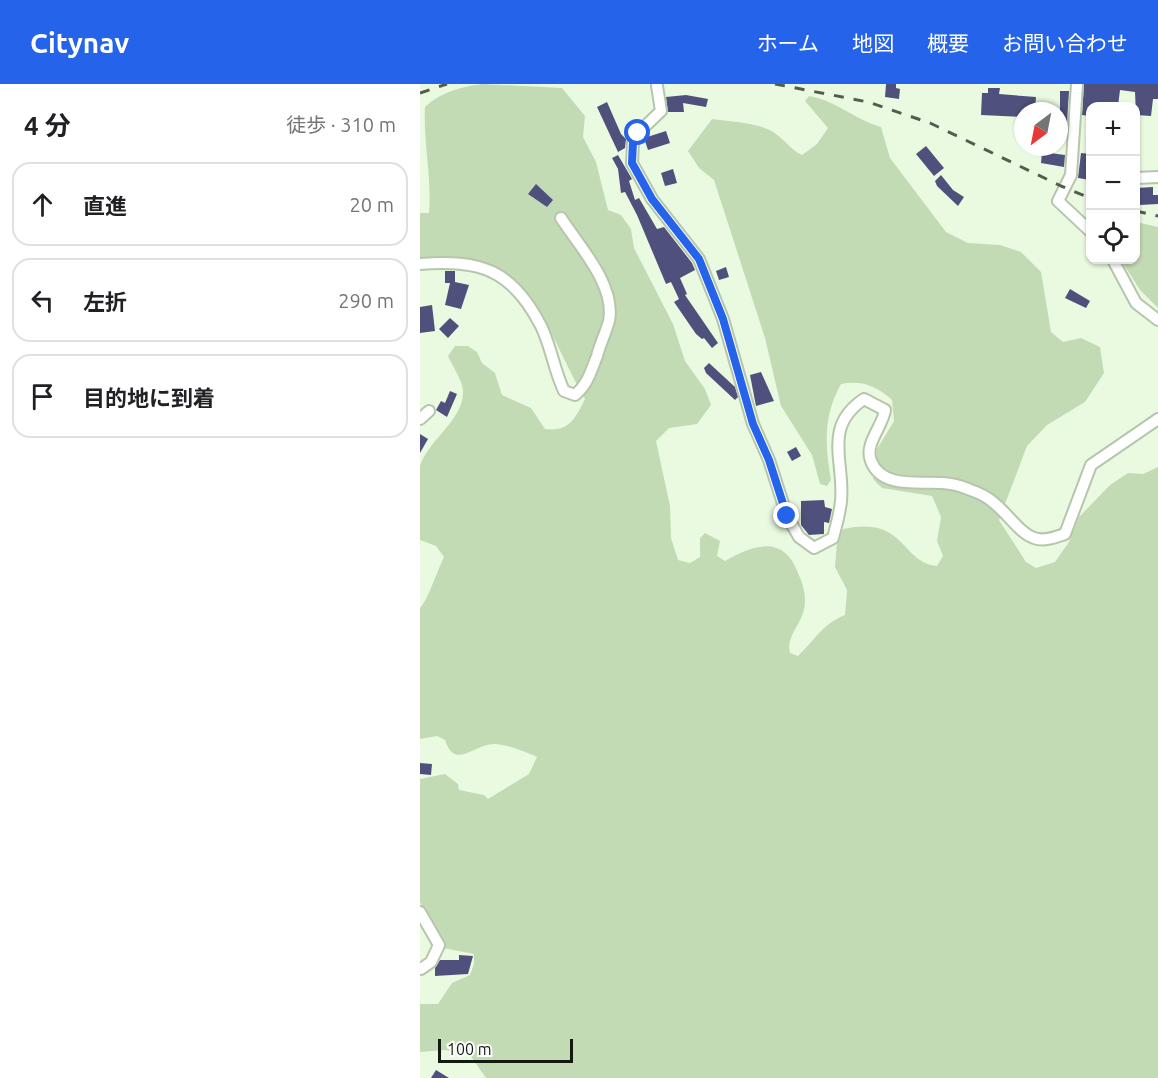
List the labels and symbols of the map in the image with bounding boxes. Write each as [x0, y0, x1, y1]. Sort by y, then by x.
north arrow [1014, 102, 1068, 156]
route start [624, 119, 650, 145]
route end [773, 502, 799, 528]
scale bar [438, 1036, 573, 1064]

